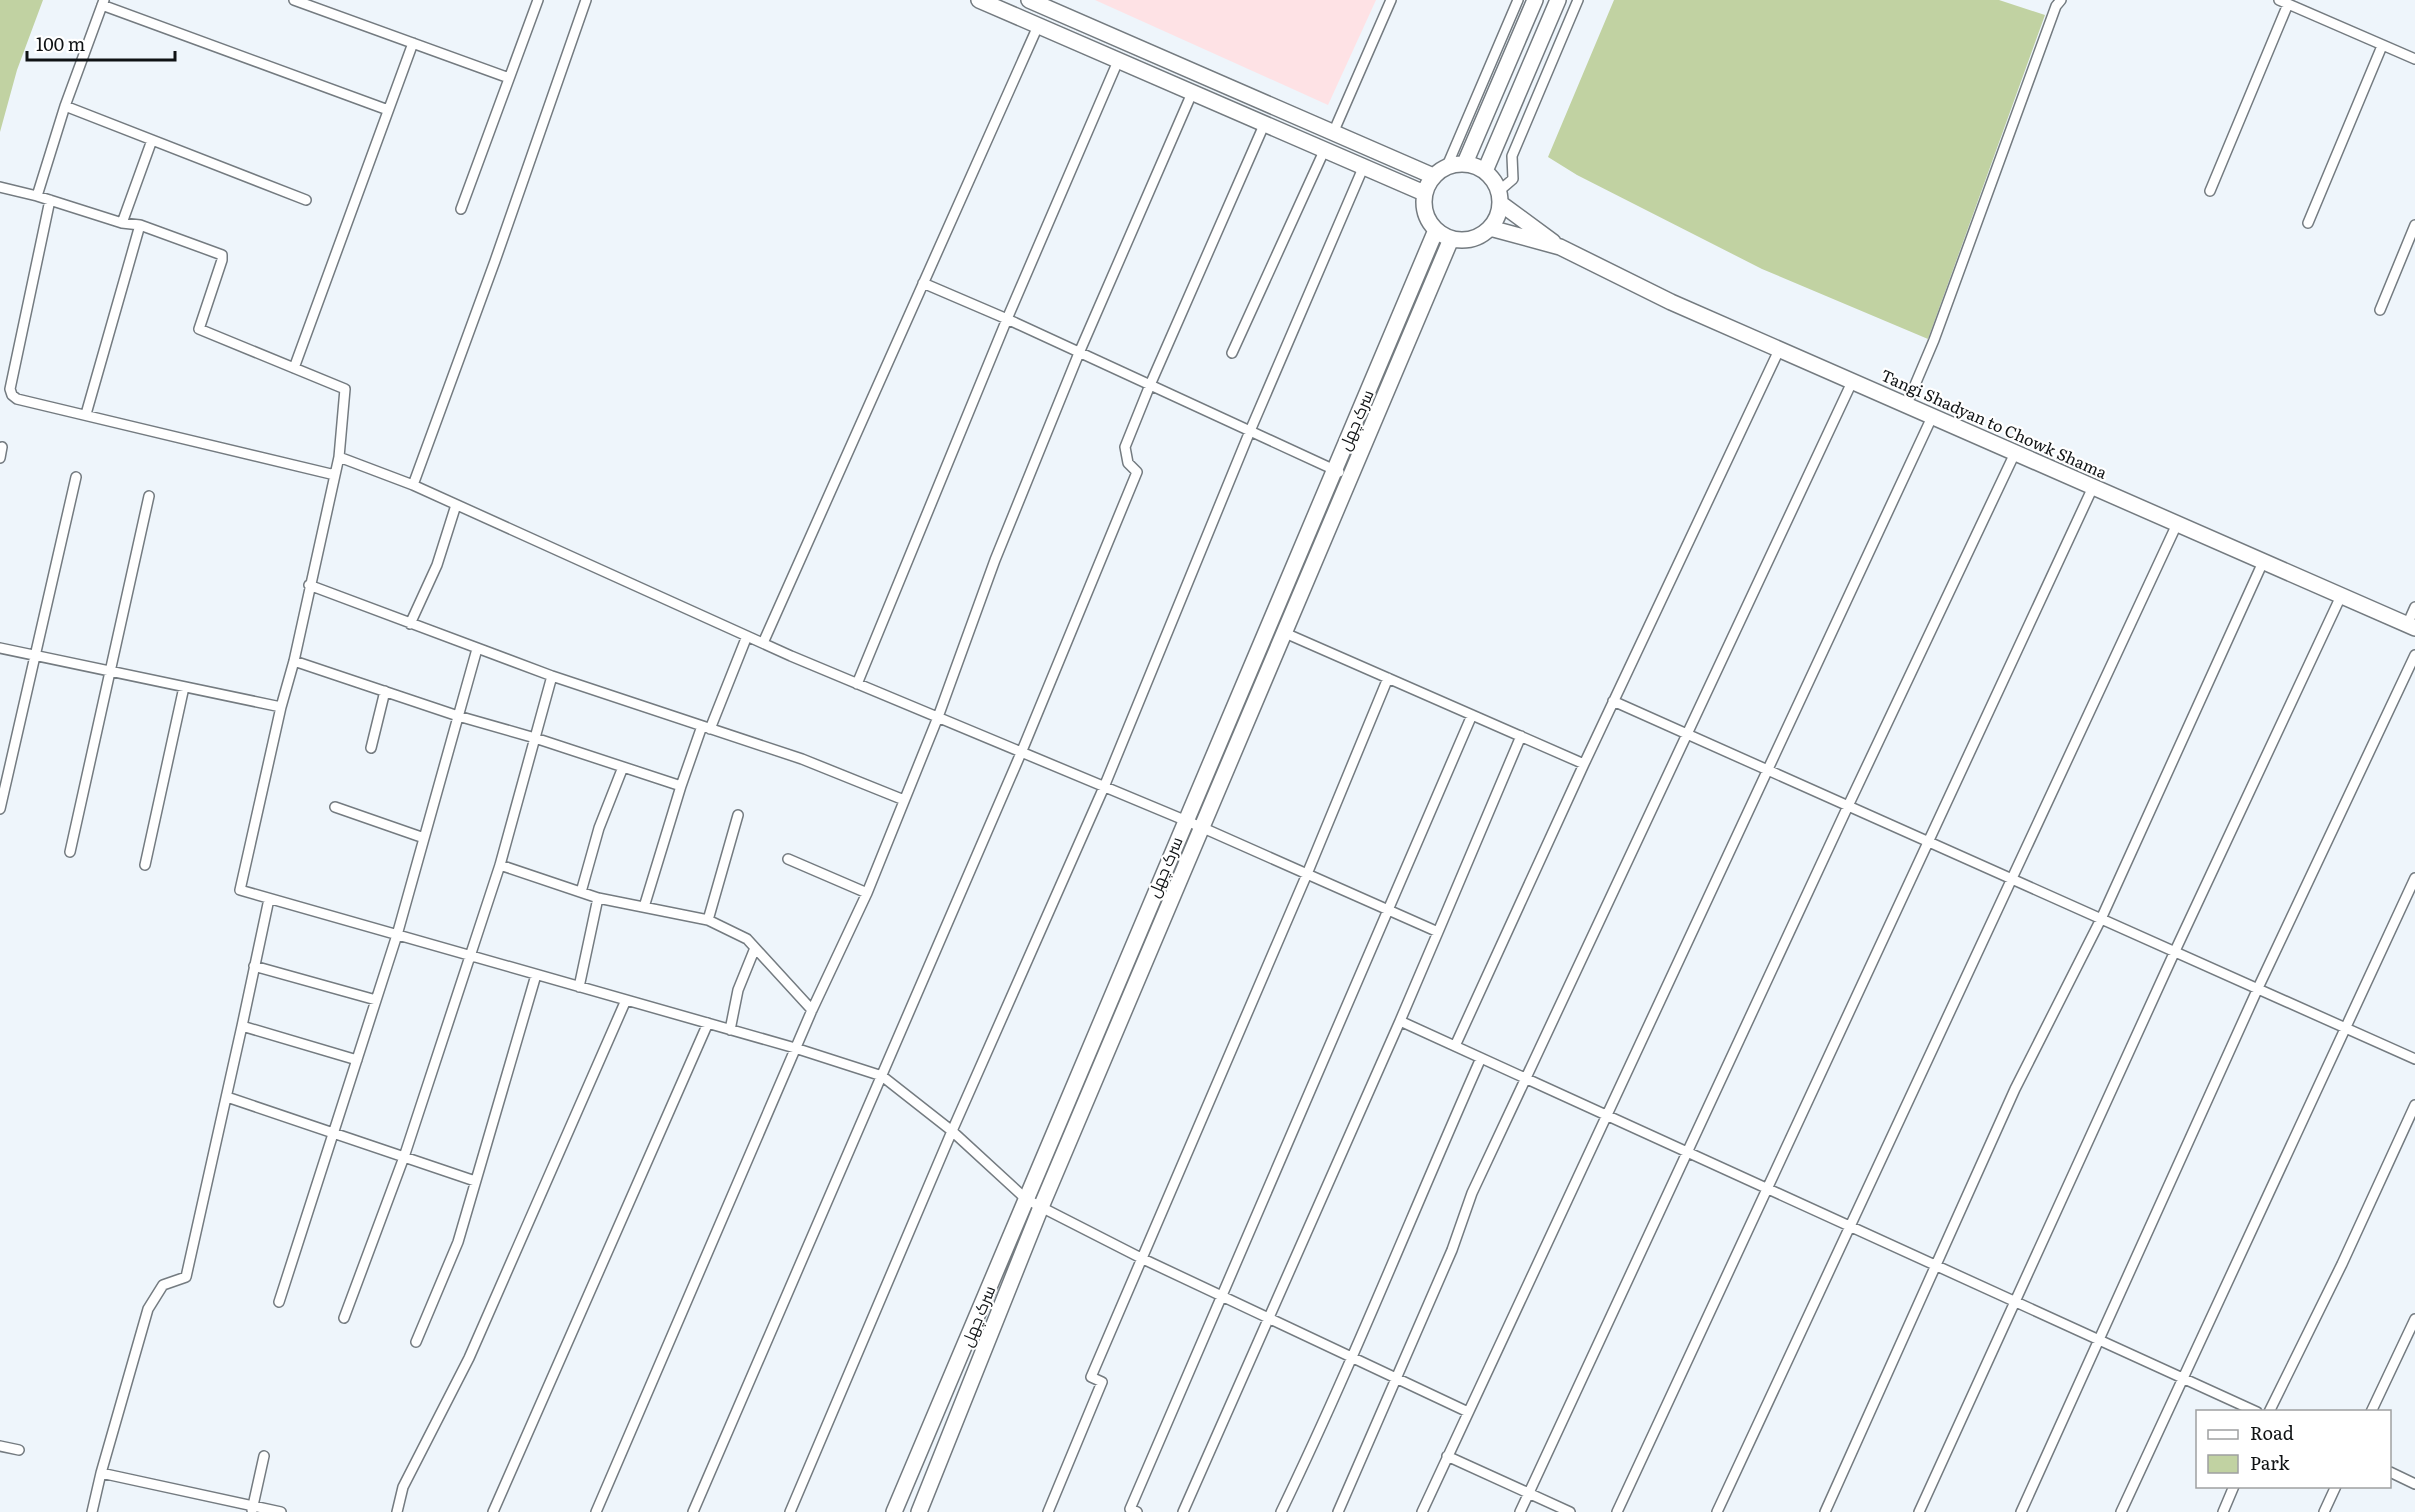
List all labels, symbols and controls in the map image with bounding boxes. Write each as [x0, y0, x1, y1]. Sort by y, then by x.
scale bar [27, 24, 176, 62]
text: 100 m [36, 30, 85, 57]
street label: Tangi Shadyan to Chowk Shama [1878, 362, 2112, 484]
street label: سرک چهل [1332, 385, 1380, 454]
street label: سرک چهل [1141, 832, 1189, 901]
street label: سرک چهل [954, 1281, 1001, 1350]
legend [2196, 1410, 2391, 1488]
text: Road [2250, 1419, 2294, 1446]
text: Park [2250, 1449, 2291, 1476]

